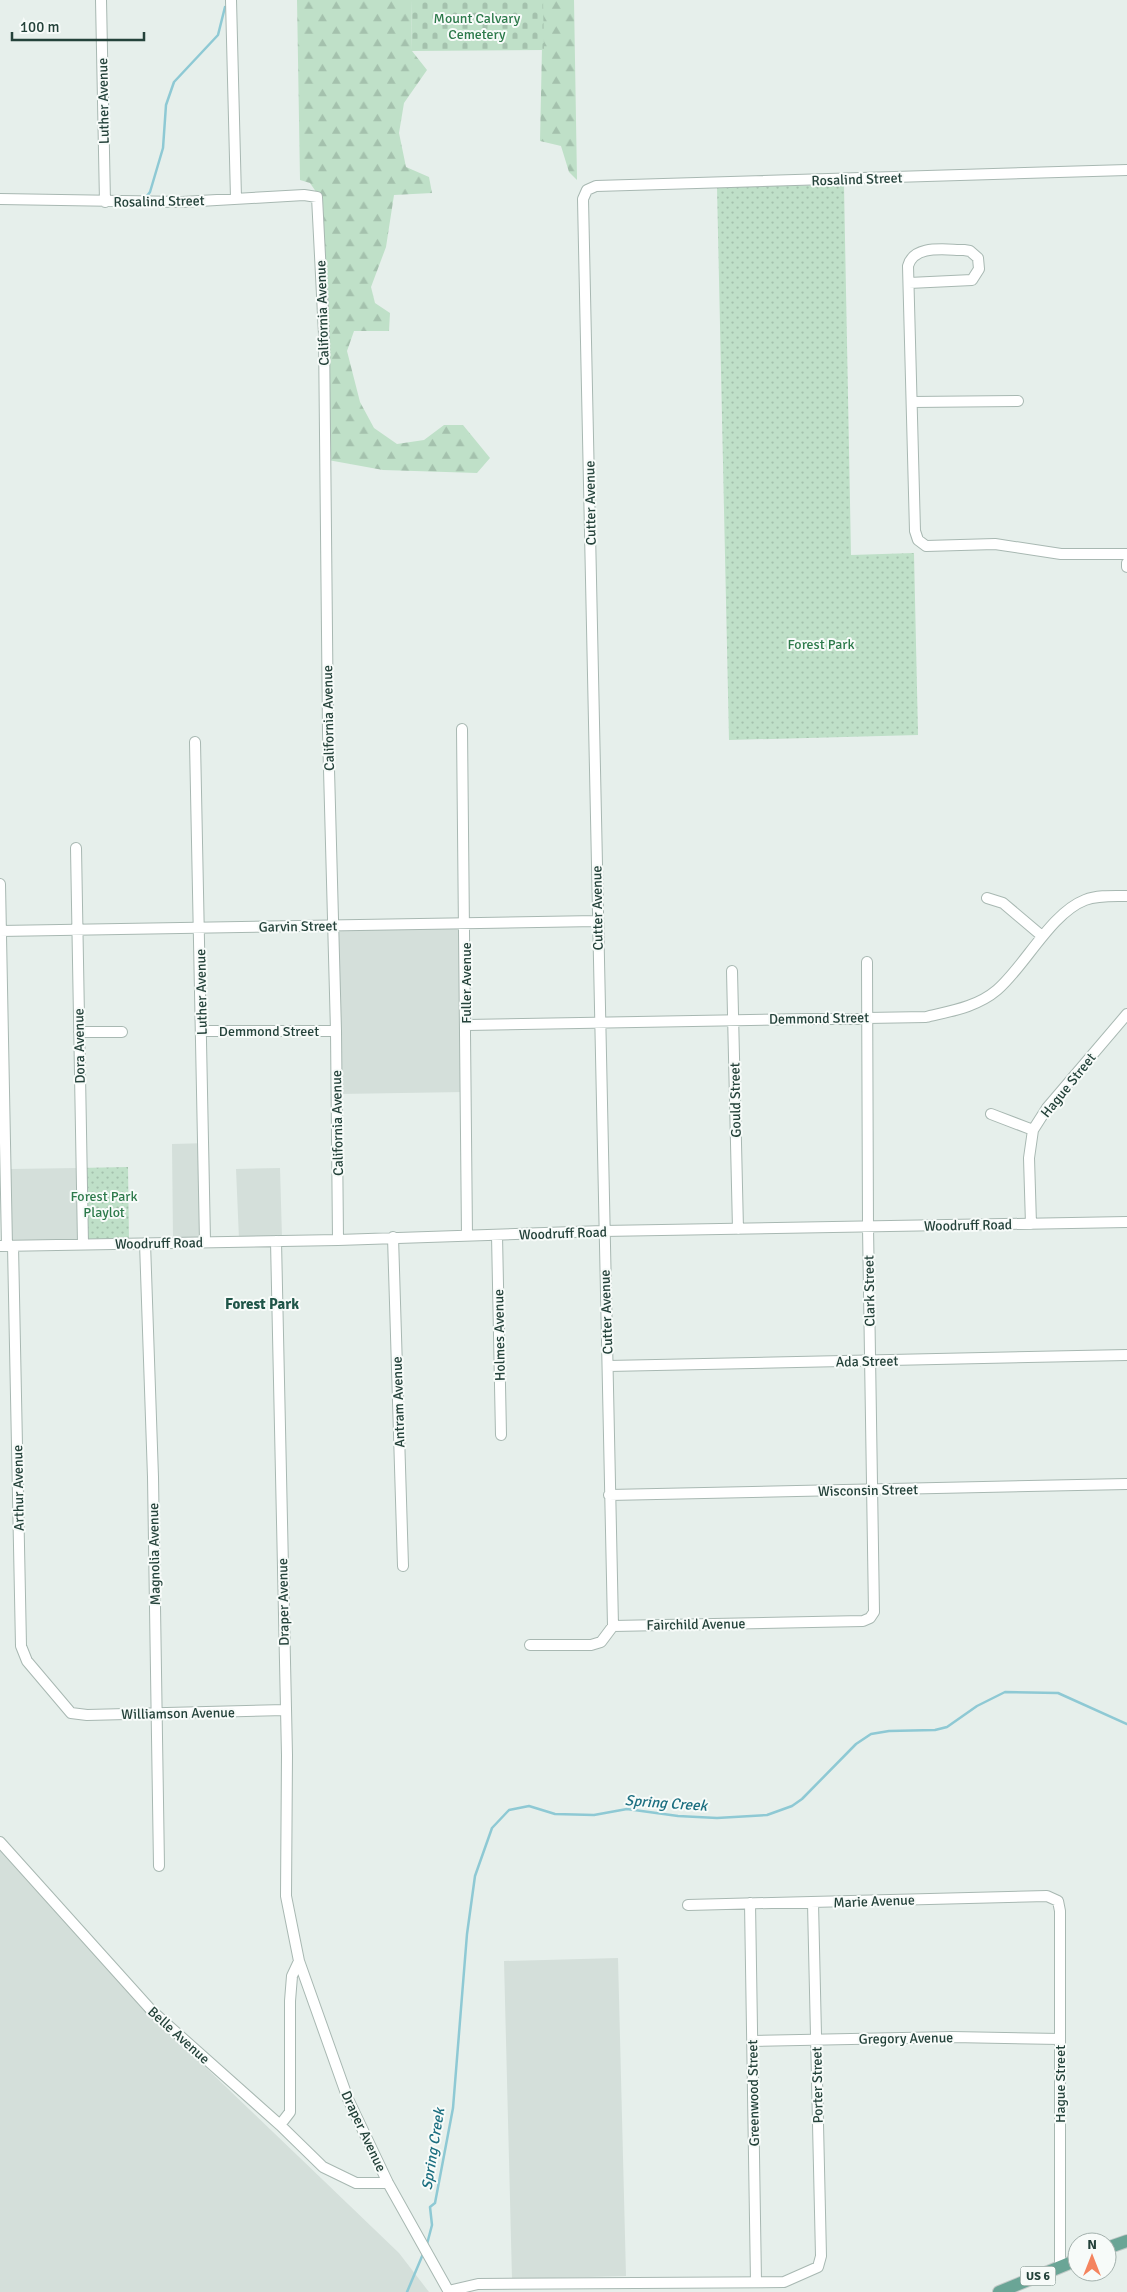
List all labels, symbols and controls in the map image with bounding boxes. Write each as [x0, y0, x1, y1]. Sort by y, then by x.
scale bar [12, 10, 145, 42]
park label: Mount Calvary Cemetery [434, 10, 521, 43]
text: 100 m [20, 18, 60, 36]
street label: Luther Avenue [94, 58, 113, 144]
street label: Rosalind Street [811, 169, 903, 190]
street label: Rosalind Street [113, 192, 205, 211]
street label: California Avenue [312, 260, 333, 366]
street label: Cutter Avenue [581, 460, 600, 546]
park label: Forest Park [787, 636, 855, 653]
street label: California Avenue [319, 665, 338, 771]
street label: Cutter Avenue [588, 865, 607, 951]
street label: Garvin Street [258, 917, 338, 936]
street label: Fuller Avenue [458, 942, 475, 1024]
street label: Luther Avenue [192, 949, 211, 1035]
street label: Dora Avenue [70, 1008, 89, 1084]
street label: Demmond Street [769, 1009, 869, 1028]
street label: Demmond Street [219, 1023, 319, 1040]
street label: Hague Street [1037, 1050, 1100, 1121]
street label: Gould Street [726, 1062, 745, 1138]
street label: California Avenue [328, 1070, 347, 1176]
park label: Forest Park Playlot [70, 1188, 138, 1221]
street label: Woodruff Road [924, 1216, 1012, 1235]
street label: Woodruff Road [519, 1223, 607, 1244]
street label: Woodruff Road [115, 1234, 203, 1253]
street label: Clark Street [860, 1255, 879, 1327]
street label: Cutter Avenue [597, 1269, 616, 1355]
street label: Holmes Avenue [490, 1289, 509, 1381]
district label: Forest Park [225, 1295, 299, 1313]
street label: Ada Street [836, 1352, 899, 1371]
street label: Antram Avenue [388, 1356, 409, 1448]
street label: Arthur Avenue [9, 1445, 28, 1531]
street label: Wisconsin Street [818, 1481, 918, 1500]
street label: Magnolia Avenue [145, 1503, 164, 1605]
street label: Draper Avenue [274, 1558, 293, 1646]
street label: Fairchild Avenue [646, 1615, 746, 1634]
street label: Williamson Avenue [121, 1704, 235, 1723]
water label: Spring Creek [624, 1791, 709, 1815]
street label: Marie Avenue [833, 1892, 915, 1911]
street label: Belle Avenue [144, 2003, 213, 2068]
street label: Gregory Avenue [859, 2029, 953, 2048]
street label: Greenwood Street [744, 2039, 763, 2147]
street label: Hague Street [1052, 2045, 1069, 2123]
street label: Porter Street [808, 2046, 827, 2124]
street label: Draper Avenue [337, 2088, 390, 2175]
water label: Spring Creek [418, 2105, 449, 2191]
north arrow [1067, 2232, 1117, 2282]
text: N [1087, 2236, 1097, 2253]
road number: US 6 [1020, 2266, 1056, 2286]

